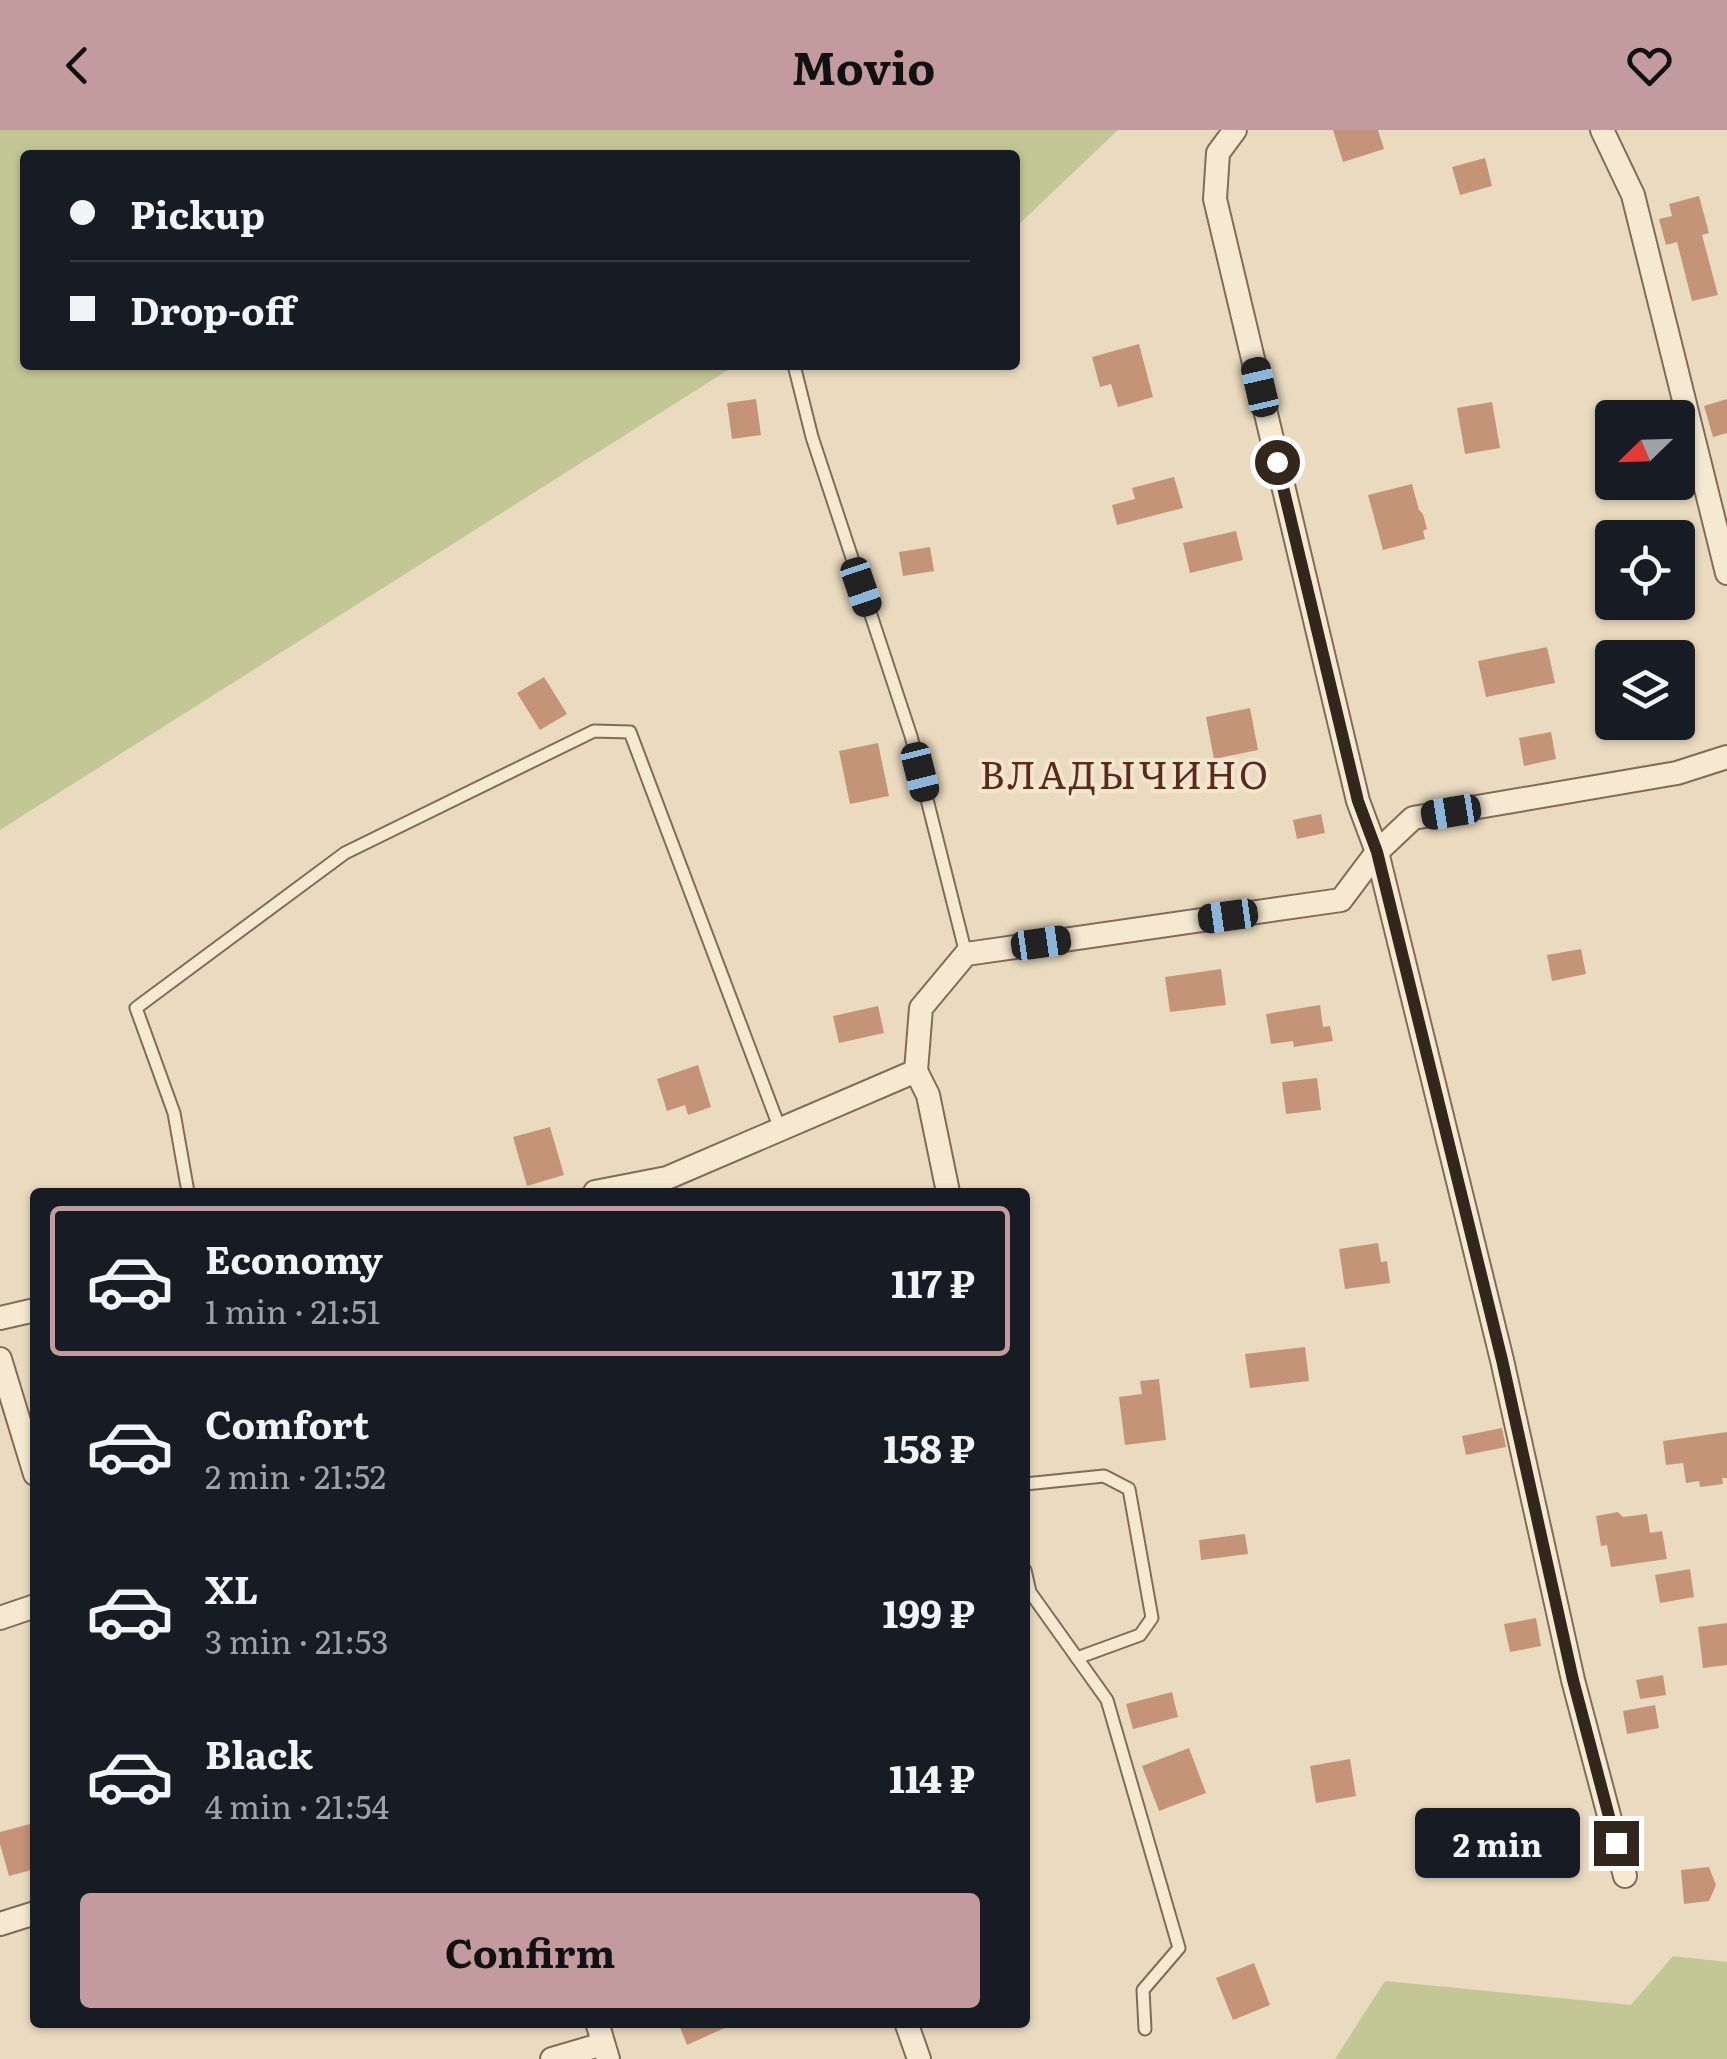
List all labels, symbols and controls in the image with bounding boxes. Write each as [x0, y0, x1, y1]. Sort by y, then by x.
text: Movio [792, 32, 935, 99]
icon: back [50, 38, 105, 93]
icon: heart [1622, 38, 1677, 93]
text: Pickup [130, 184, 265, 241]
text: Drop-off [130, 280, 295, 337]
car [1239, 354, 1281, 420]
north arrow [1595, 400, 1695, 500]
map controls [1595, 400, 1695, 740]
route start [1255, 440, 1300, 485]
button: locate [1595, 520, 1695, 620]
car [837, 554, 885, 620]
button: layers [1595, 640, 1695, 740]
car [898, 739, 942, 805]
district label: ВЛАДЫЧИНО [979, 744, 1271, 801]
car [1419, 792, 1483, 832]
car [1196, 897, 1260, 935]
car [1009, 924, 1073, 962]
text: Economy [205, 1229, 383, 1286]
icon: car [85, 1236, 175, 1326]
text: 117 ₽ [891, 1253, 975, 1310]
text: 1 min · 21:51 [205, 1286, 380, 1334]
text: Comfort [205, 1394, 369, 1451]
icon: car [85, 1401, 175, 1491]
text: 158 ₽ [883, 1418, 975, 1475]
text: 2 min · 21:52 [205, 1451, 386, 1499]
text: XL [205, 1559, 258, 1616]
icon: car [85, 1566, 175, 1656]
text: 199 ₽ [883, 1583, 975, 1640]
text: 3 min · 21:53 [205, 1616, 389, 1664]
text: Black [205, 1724, 313, 1781]
icon: car [85, 1731, 175, 1821]
text: 114 ₽ [889, 1748, 975, 1805]
text: 4 min · 21:54 [205, 1781, 389, 1829]
callout: 2 min [1416, 1808, 1581, 1878]
text: 2 min [1453, 1819, 1542, 1867]
route end [1594, 1821, 1639, 1866]
button: Confirm [80, 1893, 980, 2008]

